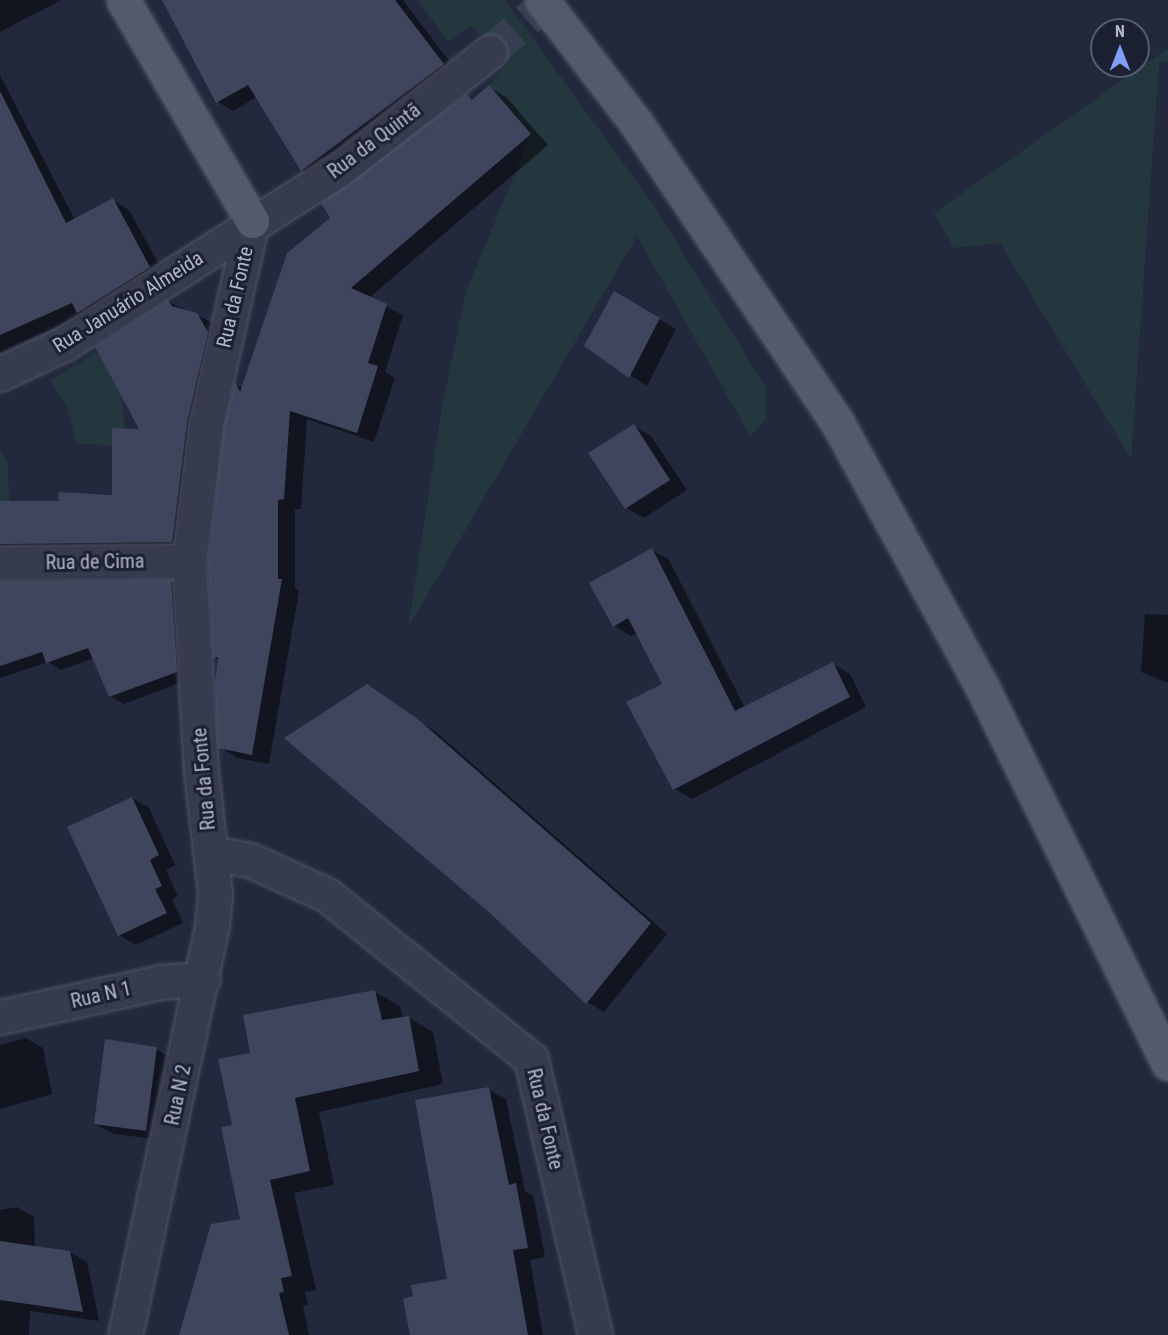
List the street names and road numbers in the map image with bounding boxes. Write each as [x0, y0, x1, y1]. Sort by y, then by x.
street label: Rua da Quintã [323, 98, 425, 184]
street label: Rua da Fonte [212, 244, 258, 350]
street label: Rua Januário Almeida [48, 246, 208, 358]
street label: Rua de Cima [45, 549, 145, 575]
street label: Rua da Fonte [188, 727, 220, 831]
street label: Rua N 1 [68, 976, 134, 1014]
street label: Rua N 2 [160, 1063, 196, 1127]
street label: Rua da Fonte [522, 1066, 568, 1172]

